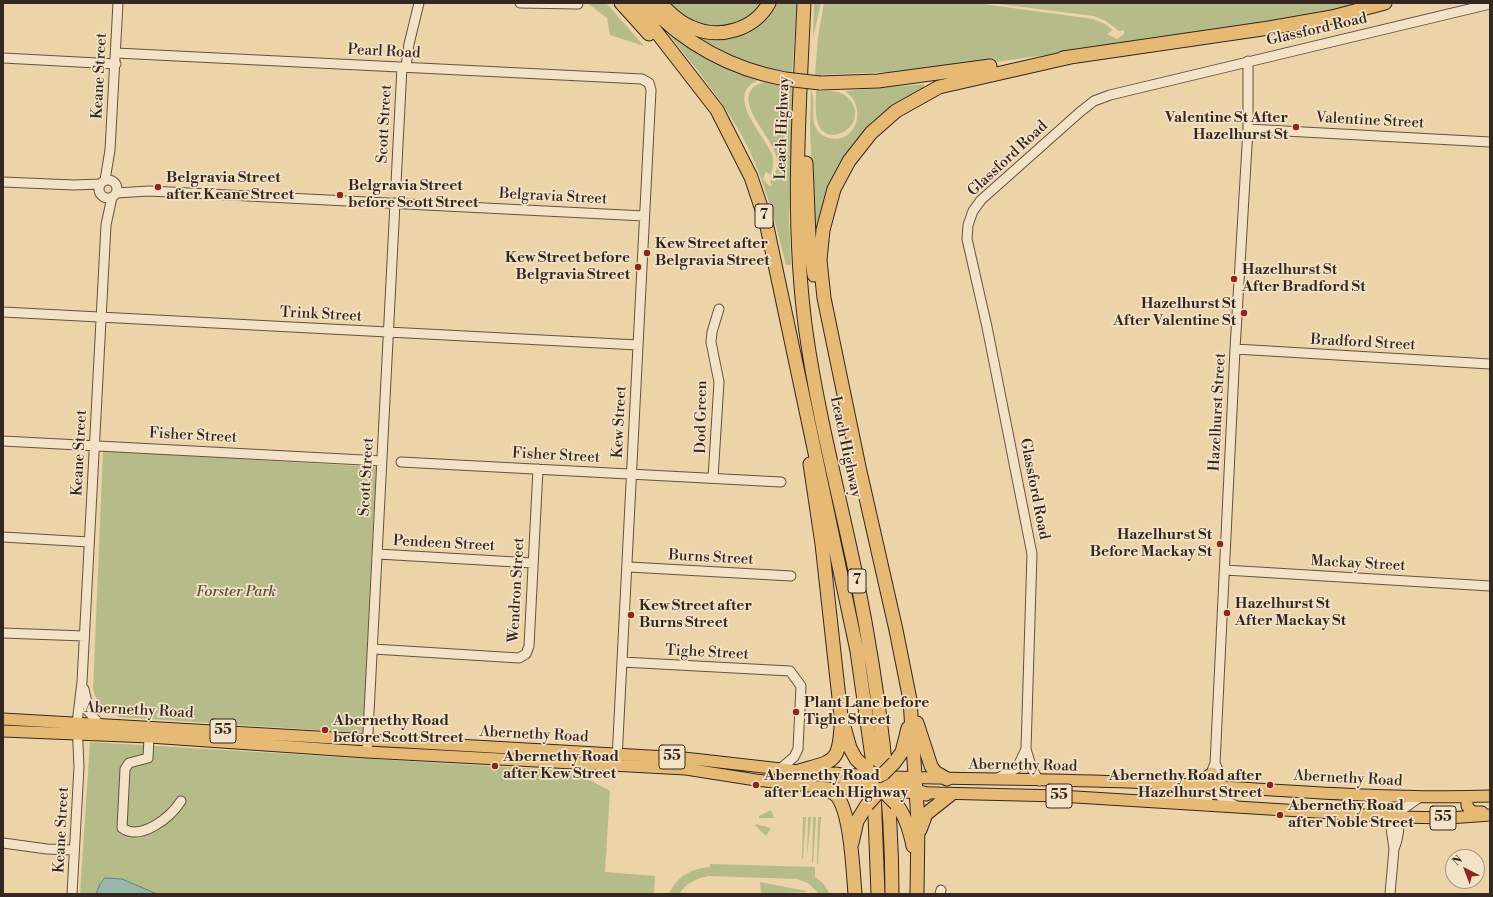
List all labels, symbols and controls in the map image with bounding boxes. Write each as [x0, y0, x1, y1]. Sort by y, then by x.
street label: Glassford Road [1265, 10, 1369, 50]
street label: Keane Street [89, 32, 111, 120]
street label: Pearl Road [347, 41, 421, 63]
street label: Leach Highway [772, 76, 794, 180]
street label: Scott Street [374, 84, 396, 164]
place label: Valentine St After Hazelhurst St [1165, 109, 1288, 144]
street label: Valentine Street [1315, 109, 1425, 133]
street label: Glassford Road [964, 117, 1052, 201]
marker: Valentine St After Hazelhurst St [1291, 122, 1301, 132]
place label: Belgravia Street after Keane Street [166, 169, 294, 204]
place label: Belgravia Street before Scott Street [348, 177, 478, 212]
marker: Belgravia Street after Keane Street [153, 182, 163, 192]
street label: Belgravia Street [498, 185, 608, 209]
marker: Belgravia Street before Scott Street [335, 190, 345, 200]
road number: 7 [755, 204, 773, 228]
place label: Kew Street after Belgravia Street [655, 235, 770, 270]
marker: Kew Street after Belgravia Street [642, 248, 652, 258]
place label: Kew Street before Belgravia Street [505, 249, 630, 284]
place label: Hazelhurst St After Bradford St [1242, 261, 1366, 296]
marker: Kew Street before Belgravia Street [633, 262, 643, 272]
marker: Hazelhurst St After Bradford St [1229, 274, 1239, 284]
place label: Hazelhurst St After Valentine St [1113, 295, 1236, 330]
street label: Trink Street [279, 304, 363, 326]
marker: Hazelhurst St After Valentine St [1239, 308, 1249, 318]
street label: Bradford Street [1310, 331, 1416, 355]
street label: Hazelhurst Street [1206, 352, 1230, 472]
street label: Dod Green [692, 380, 712, 454]
street label: Kew Street [609, 385, 631, 459]
street label: Leach Highway [825, 395, 865, 499]
street label: Keane Street [69, 409, 91, 497]
street label: Fisher Street [149, 425, 237, 447]
street label: Scott Street [356, 437, 378, 517]
street label: Glassford Road [1015, 437, 1053, 541]
street label: Fisher Street [512, 445, 600, 467]
place label: Hazelhurst St Before Mackay St [1090, 526, 1212, 561]
street label: Pendeen Street [392, 532, 496, 556]
street label: Wendron Street [505, 537, 529, 643]
marker: Hazelhurst St Before Mackay St [1215, 539, 1225, 549]
street label: Burns Street [668, 547, 754, 569]
street label: Mackay Street [1310, 553, 1406, 575]
road number: 7 [848, 569, 866, 593]
park label: Forster Park [196, 583, 276, 601]
place label: Hazelhurst St After Mackay St [1235, 595, 1346, 630]
place label: Kew Street after Burns Street [639, 597, 752, 632]
marker: Hazelhurst St After Mackay St [1222, 608, 1232, 618]
marker: Kew Street after Burns Street [626, 610, 636, 620]
street label: Tighe Street [665, 642, 749, 664]
place label: Plant Lane before Tighe Street [804, 694, 929, 729]
street label: Abernethy Road [84, 699, 194, 723]
marker: Plant Lane before Tighe Street [791, 707, 801, 717]
place label: Abernethy Road before Scott Street [333, 712, 463, 747]
road number: 55 [210, 719, 236, 743]
street label: Abernethy Road [479, 723, 589, 747]
marker: Abernethy Road before Scott Street [320, 725, 330, 735]
road number: 55 [659, 745, 685, 769]
place label: Abernethy Road after Kew Street [503, 748, 619, 783]
street label: Abernethy Road [968, 756, 1078, 776]
marker: Abernethy Road after Kew Street [490, 761, 500, 771]
place label: Abernethy Road after Leach Highway [764, 767, 908, 802]
place label: Abernethy Road after Hazelhurst Street [1109, 767, 1262, 802]
street label: Abernethy Road [1293, 767, 1403, 791]
marker: Abernethy Road after Leach Highway [751, 780, 761, 790]
marker: Abernethy Road after Hazelhurst Street [1265, 780, 1275, 790]
road number: 55 [1046, 784, 1072, 808]
street label: Keane Street [51, 786, 73, 874]
place label: Abernethy Road after Noble Street [1288, 797, 1413, 832]
road number: 55 [1430, 806, 1456, 830]
marker: Abernethy Road after Noble Street [1275, 810, 1285, 820]
north arrow [1445, 849, 1485, 889]
text: N [1450, 853, 1466, 869]

